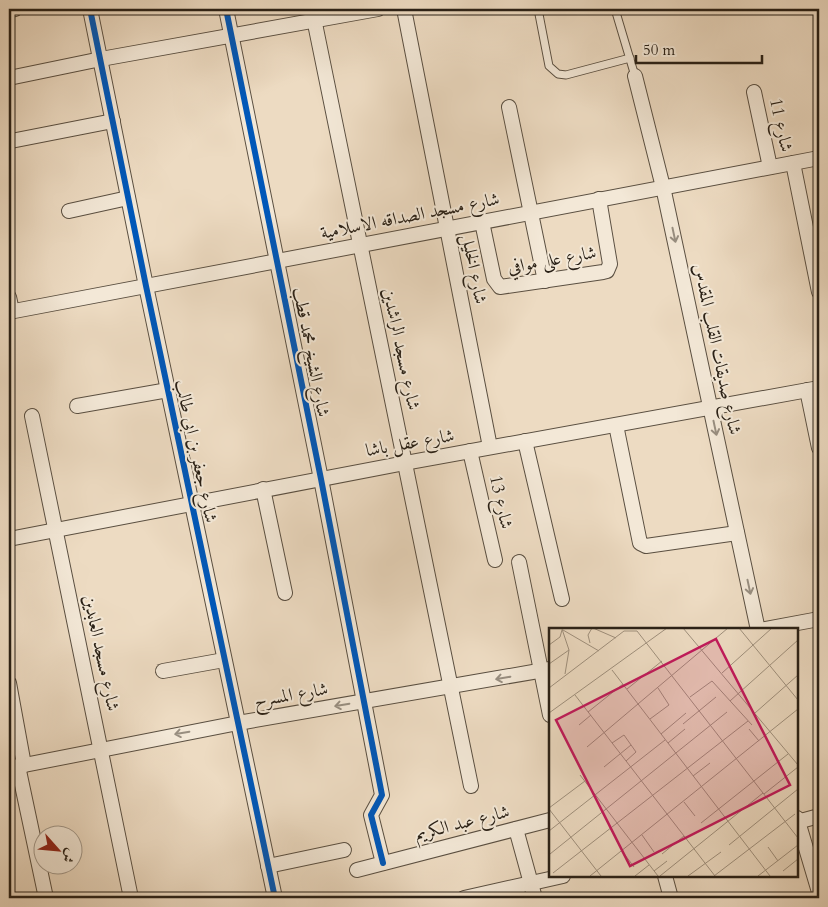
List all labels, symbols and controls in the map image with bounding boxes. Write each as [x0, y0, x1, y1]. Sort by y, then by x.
scale bar [636, 32, 762, 64]
text: 50 m [643, 40, 675, 60]
street label: شارع 11 [761, 96, 799, 155]
street label: شارع مسجد الصداقه الاسلامية [318, 186, 502, 248]
one-way arrow [669, 226, 679, 242]
street label: شارع الخليل [453, 232, 493, 307]
street label: شارع على موافي [506, 240, 599, 282]
street label: شارع صديقات القلب المقدس [685, 261, 747, 437]
street label: شارع الشيخ محمد قطب [283, 285, 336, 420]
street label: شارع مسجد الراشدين [374, 285, 426, 413]
street label: شارع جعفر بن ابى طالب [167, 377, 223, 525]
one-way arrow [711, 420, 720, 436]
street label: شارع عقل باشا [364, 423, 457, 465]
street label: شارع 13 [481, 473, 519, 532]
one-way arrow [745, 578, 754, 594]
street label: شارع مسجد العابدين [75, 592, 126, 714]
inset map [549, 628, 798, 877]
one-way arrow [495, 673, 511, 683]
street label: شارع المسرح [252, 676, 331, 717]
one-way arrow [335, 701, 351, 711]
one-way arrow [175, 729, 191, 739]
street label: شارع عبد الكريم [412, 799, 513, 850]
north arrow [32, 824, 82, 874]
text: ش [57, 845, 81, 866]

